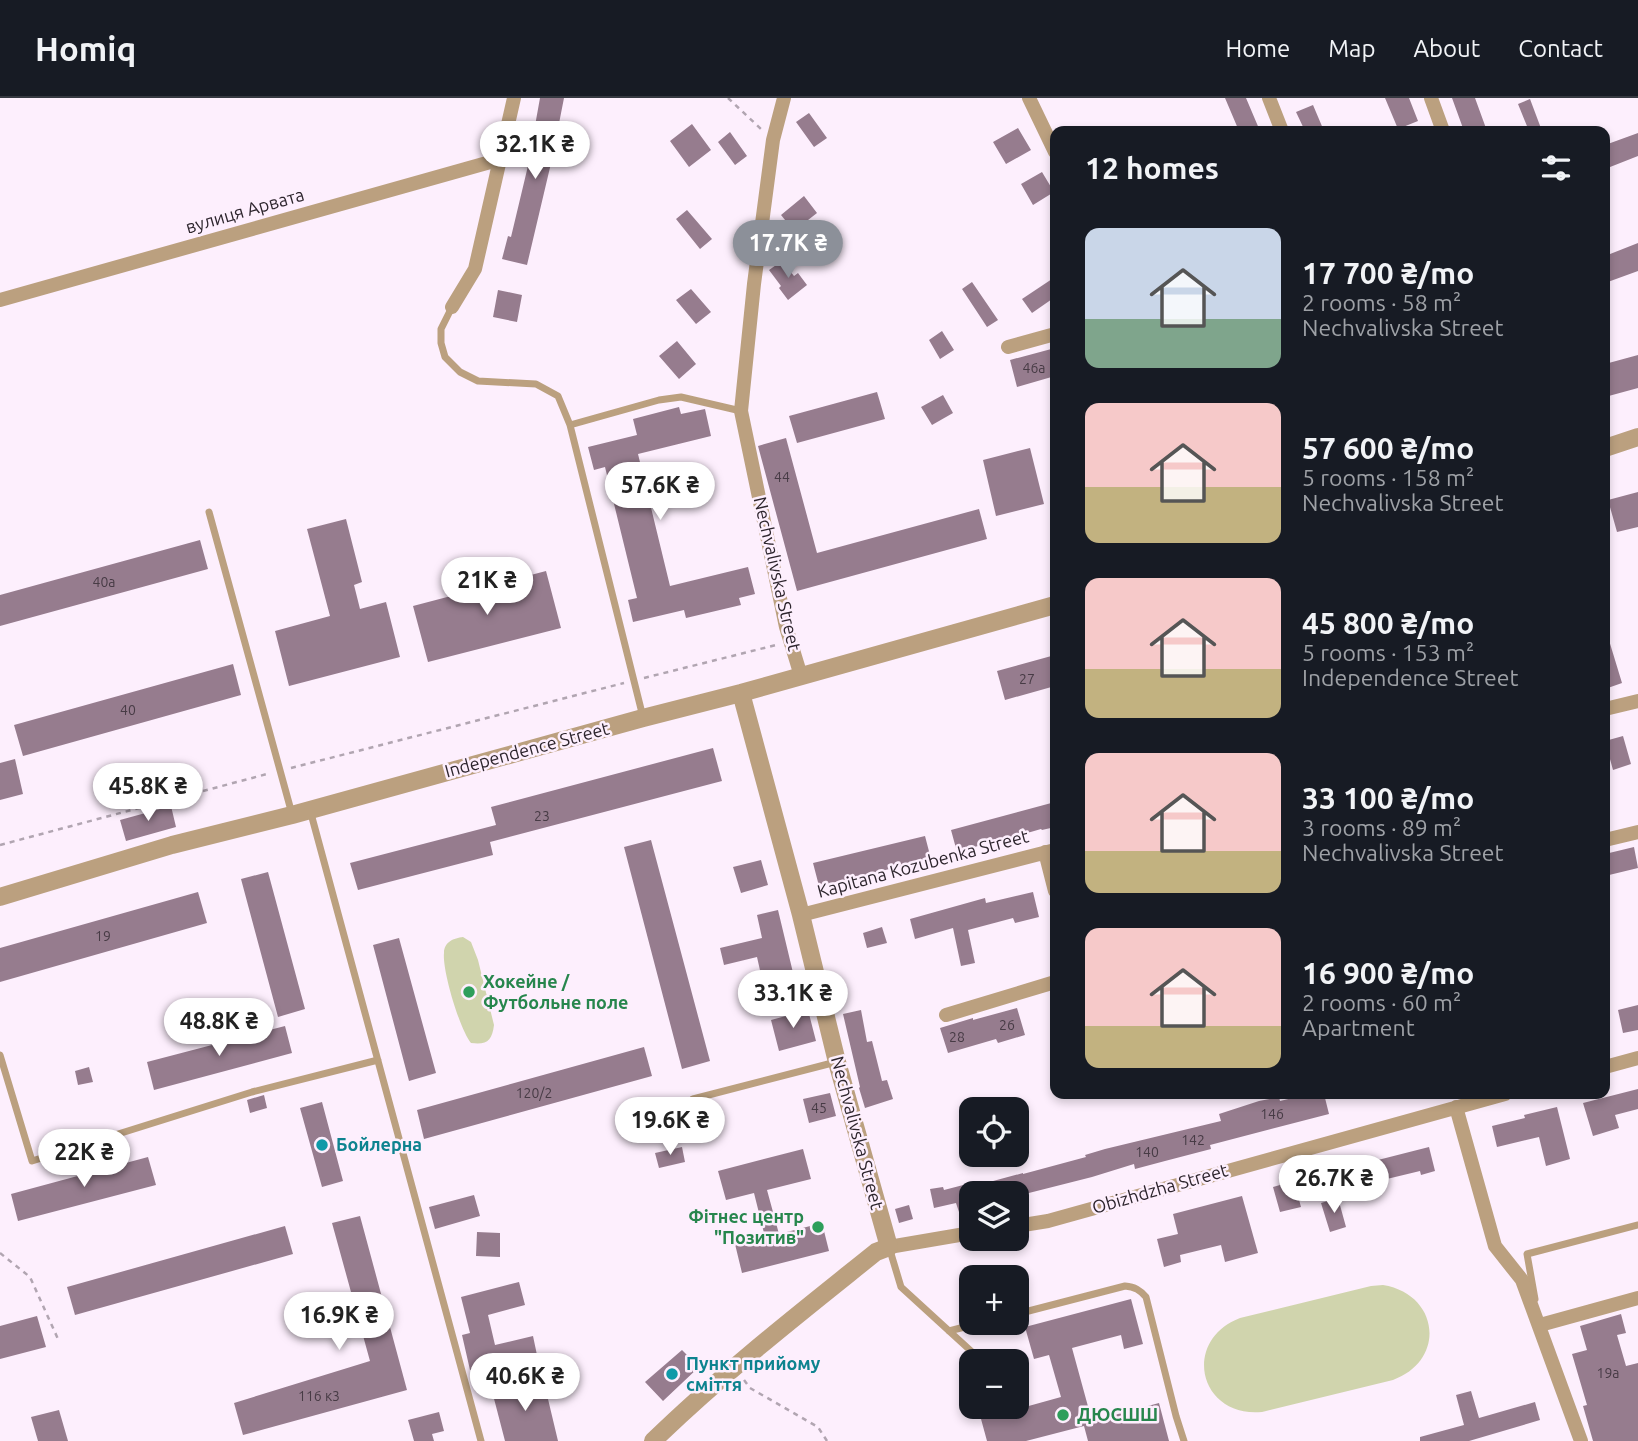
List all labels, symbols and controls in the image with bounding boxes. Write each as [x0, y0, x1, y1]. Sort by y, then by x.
text: Homiq [35, 30, 136, 67]
text: Home [1225, 35, 1290, 62]
text: Map [1328, 35, 1375, 62]
text: About [1413, 35, 1480, 62]
text: Contact [1518, 35, 1603, 62]
pin: 32.1K ₴ [470, 122, 600, 181]
text: 32.1K ₴ [496, 131, 574, 156]
icon: filters [1537, 149, 1575, 187]
text: 12 homes [1085, 151, 1219, 185]
street label: вулиця Арвата [183, 184, 306, 237]
pin: 17.7K ₴ [723, 220, 853, 280]
text: 17.7K ₴ [749, 230, 827, 255]
icon: home [1141, 256, 1225, 340]
text: 17 700 ₴/mo [1302, 256, 1474, 290]
text: 2 rooms · 58 m² [1302, 290, 1461, 315]
text: Nechvalivska Street [1302, 315, 1504, 340]
house number: 46а [1023, 360, 1046, 376]
icon: home [1141, 431, 1225, 515]
text: 57 600 ₴/mo [1302, 431, 1474, 465]
pin: 57.6K ₴ [595, 462, 725, 522]
text: 5 rooms · 158 m² [1302, 465, 1474, 490]
house number: 44 [774, 469, 790, 485]
text: 57.6K ₴ [621, 472, 699, 497]
text: Nechvalivska Street [1302, 490, 1504, 515]
street label: Nechvalivska Street [750, 495, 805, 653]
pin: 21K ₴ [438, 558, 536, 617]
text: 21K ₴ [457, 567, 517, 592]
house number: 40а [93, 574, 116, 590]
icon: home [1141, 606, 1225, 690]
text: 45 800 ₴/mo [1302, 606, 1474, 640]
text: 5 rooms · 153 m² [1302, 640, 1474, 665]
text: Independence Street [1302, 665, 1519, 690]
house number: 27 [1019, 671, 1035, 687]
house number: 40 [120, 702, 136, 718]
street label: Independence Street [442, 717, 611, 781]
pin: 45.8K ₴ [83, 764, 213, 823]
text: 45.8K ₴ [109, 773, 187, 798]
icon: home [1141, 781, 1225, 865]
text: 33 100 ₴/mo [1302, 781, 1474, 815]
house number: 23 [534, 808, 550, 824]
text: 3 rooms · 89 m² [1302, 815, 1461, 840]
street label: Kapitana Kozubenka Street [815, 825, 1031, 901]
text: Nechvalivska Street [1302, 840, 1504, 865]
house number: 19 [95, 928, 111, 944]
icon: home [1141, 956, 1225, 1040]
text: 16 900 ₴/mo [1302, 956, 1474, 990]
pin: 33.1K ₴ [728, 970, 858, 1030]
place label: Хокейне / Футбольне поле [483, 971, 628, 1012]
text: 33.1K ₴ [754, 980, 832, 1005]
marker: Хокейне / Футбольне поле [461, 984, 477, 1000]
text: 2 rooms · 60 m² [1302, 990, 1461, 1015]
pin: 48.8K ₴ [154, 998, 284, 1058]
text: 48.8K ₴ [180, 1008, 258, 1033]
text: Apartment [1302, 1015, 1415, 1040]
house number: 26 [999, 1017, 1015, 1033]
house number: 28 [949, 1029, 965, 1045]
street label: Nechvalivska Street [828, 1054, 888, 1212]
house number: 120/2 [516, 1085, 552, 1101]
map controls [959, 1097, 1029, 1419]
button: locate [959, 1097, 1029, 1167]
pin: 19.6K ₴ [605, 1098, 735, 1157]
house number: 45 [811, 1100, 827, 1116]
house number: 146 [1260, 1106, 1284, 1122]
text: 19.6K ₴ [631, 1107, 709, 1132]
pin: 22K ₴ [35, 1130, 133, 1189]
house number: 142 [1181, 1132, 1205, 1148]
place label: Бойлерна [336, 1134, 422, 1154]
marker: Бойлерна [314, 1137, 330, 1153]
text: 22K ₴ [54, 1139, 114, 1164]
house number: 140 [1135, 1144, 1159, 1160]
pin: 26.7K ₴ [1269, 1156, 1399, 1215]
street label: Obizhdzha Street [1090, 1159, 1230, 1217]
text: 26.7K ₴ [1295, 1165, 1373, 1190]
button: layers [959, 1181, 1029, 1251]
place label: Фітнес центр "Позитив" [688, 1206, 804, 1247]
marker: Фітнес центр "Позитив" [810, 1219, 826, 1235]
button: + [959, 1265, 1029, 1335]
pin: 16.9K ₴ [274, 1292, 404, 1352]
text: 16.9K ₴ [300, 1302, 378, 1327]
button: − [959, 1349, 1029, 1419]
place label: Пункт прийому сміття [686, 1353, 821, 1394]
pin: 40.6K ₴ [460, 1354, 590, 1413]
text: 40.6K ₴ [486, 1363, 564, 1388]
house number: 19а [1597, 1365, 1620, 1381]
marker: Пункт прийому сміття [664, 1366, 680, 1382]
house number: 116 к3 [298, 1388, 340, 1404]
place label: ДЮСШШ [1077, 1404, 1158, 1424]
marker: ДЮСШШ [1055, 1407, 1071, 1423]

